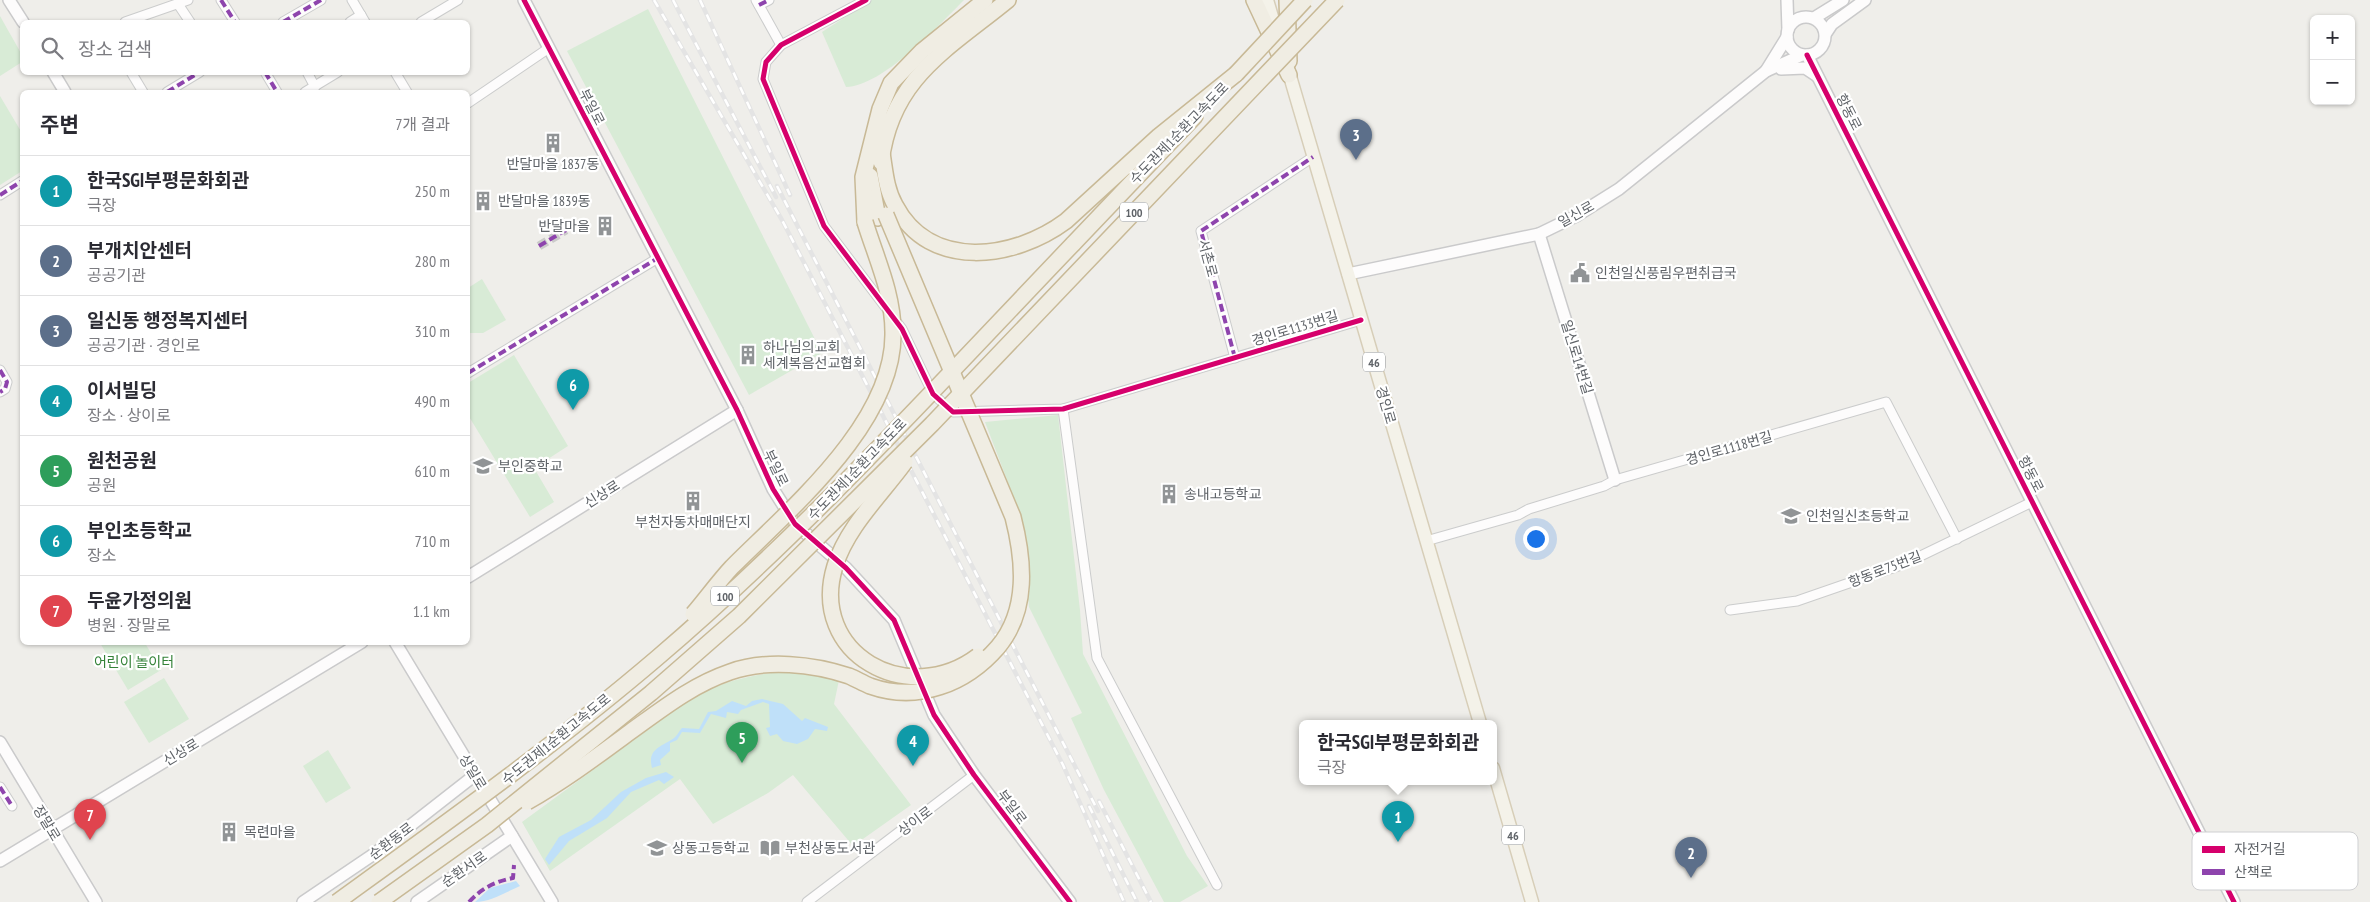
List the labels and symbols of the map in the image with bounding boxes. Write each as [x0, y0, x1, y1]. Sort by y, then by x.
street label: 수도권제1순환고속도로 [1126, 78, 1232, 188]
street label: 부일로 [575, 86, 609, 128]
street label: 항동로 [1832, 91, 1866, 133]
pin: 3 [1340, 119, 1372, 160]
building icon: 반달마을 1837동 [542, 132, 564, 154]
place label: 반달마을 1837동 [507, 155, 599, 173]
building icon: 반달마을 1839동 [472, 190, 494, 212]
place label: 반달마을 1839동 [498, 192, 591, 210]
street label: 일신로 [1555, 197, 1597, 231]
road number: 100 [1120, 202, 1148, 222]
building icon: 반달마을 [594, 215, 616, 237]
place label: 반달마을 [538, 217, 590, 235]
street label: 서촌로 [1194, 237, 1222, 279]
public building icon: 인천일신풍림우편취급국 [1569, 262, 1591, 284]
place label: 인천일신풍림우편취급국 [1595, 264, 1737, 282]
street label: 경인로1133번길 [1250, 306, 1340, 350]
street label: 일신로14번길 [1557, 318, 1597, 396]
place label: 하나님의교회 세계복음선교협회 [763, 338, 866, 372]
building icon: 하나님의교회 세계복음선교협회 [737, 344, 759, 366]
road number: 46 [1363, 352, 1385, 372]
pin: 6 [557, 369, 589, 410]
street label: 경인로 [1372, 384, 1400, 426]
street label: 수도권제1순환고속도로 [804, 414, 910, 524]
street label: 경인로1118번길 [1683, 427, 1775, 469]
street label: 부일로 [759, 447, 793, 489]
street label: 항동로 [2014, 453, 2048, 495]
school or university icon: 부인중학교 [472, 455, 494, 477]
place label: 부인중학교 [498, 457, 563, 475]
street label: 신상로 [581, 476, 623, 512]
building icon: 송내고등학교 [1158, 483, 1180, 505]
place label: 송내고등학교 [1184, 485, 1261, 503]
building icon: 부천자동차매매단지 [682, 490, 704, 512]
school or university icon: 인천일신초등학교 [1780, 505, 1802, 527]
place label: 인천일신초등학교 [1806, 507, 1909, 525]
place label: 부천자동차매매단지 [635, 513, 751, 531]
your location [1523, 526, 1549, 552]
street label: 항동로75번길 [1846, 547, 1924, 591]
road number: 100 [711, 586, 739, 606]
park label: 어린이 놀이터 [94, 653, 174, 671]
street label: 수도권제1순환고속도로 [498, 689, 614, 789]
pin: 5 [726, 722, 758, 763]
pin: 4 [897, 725, 929, 766]
street label: 신상로 [160, 734, 202, 770]
street label: 상일로 [455, 751, 491, 793]
street label: 부일로 [993, 786, 1031, 828]
pin: 7 [74, 799, 106, 840]
pin: 1 [1382, 801, 1414, 842]
street label: 장말로 [29, 802, 65, 844]
street label: 상이로 [894, 802, 936, 840]
street label: 순환동로 [365, 818, 417, 864]
building icon: 목련마을 [218, 821, 240, 843]
place label: 목련마을 [244, 823, 296, 841]
road number: 46 [1502, 826, 1524, 844]
legend [2192, 832, 2358, 890]
school or university icon: 상동고등학교 [646, 837, 668, 859]
library icon: 부천상동도서관 [759, 837, 781, 859]
pin: 2 [1675, 837, 1707, 878]
place label: 상동고등학교 [672, 839, 749, 857]
place label: 부천상동도서관 [785, 839, 875, 857]
text: 자전거길 [2234, 840, 2286, 858]
street label: 순환서로 [438, 847, 490, 891]
text: 산책로 [2234, 863, 2273, 881]

